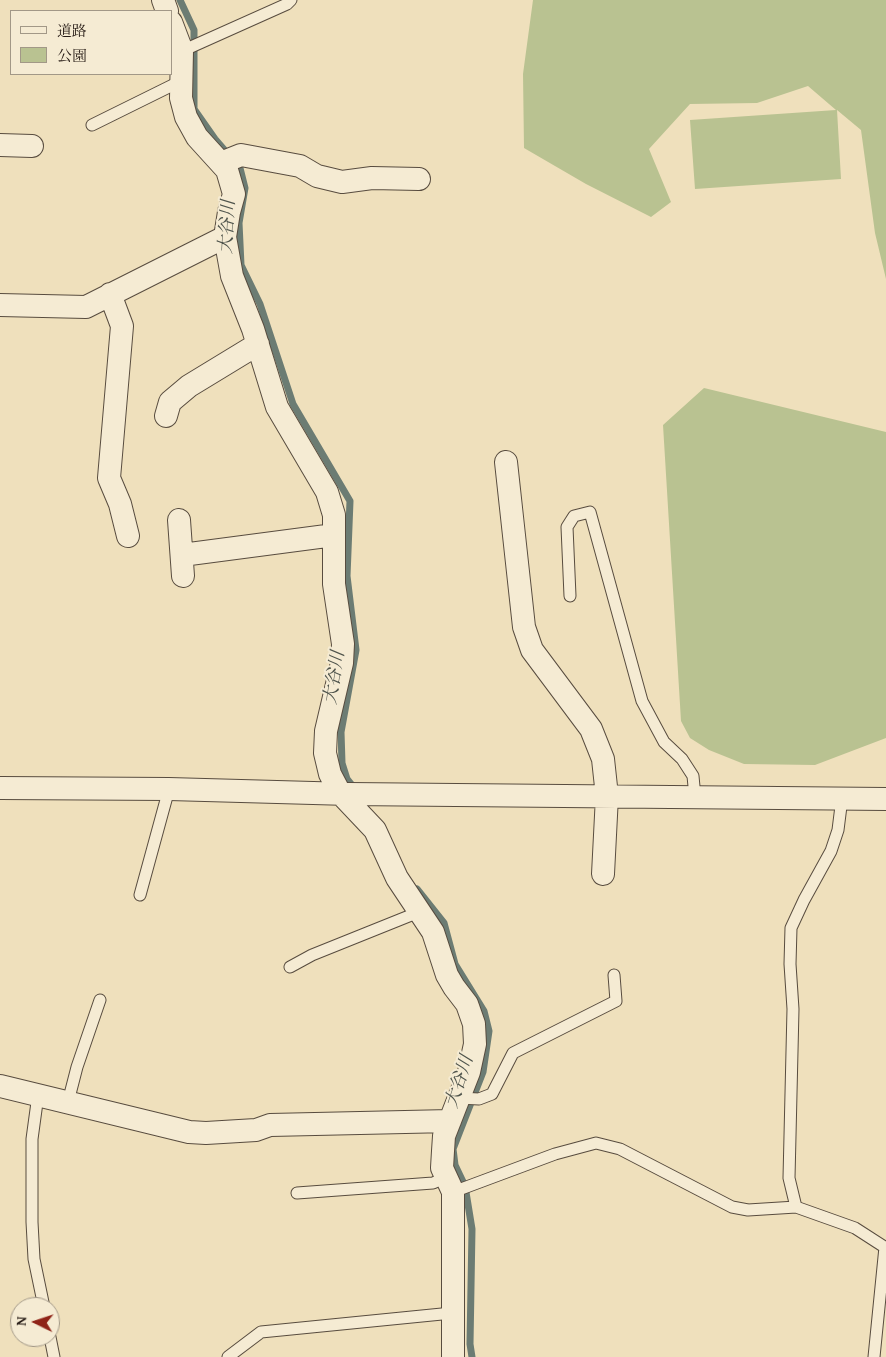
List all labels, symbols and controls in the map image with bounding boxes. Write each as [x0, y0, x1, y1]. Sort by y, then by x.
legend [10, 10, 172, 75]
text: 道路 [57, 20, 87, 41]
text: 公園 [57, 45, 87, 66]
water label: 大谷川 [216, 199, 240, 255]
water label: 大谷川 [320, 650, 350, 706]
water label: 大谷川 [441, 1053, 479, 1111]
north arrow [10, 1297, 60, 1347]
text: N [11, 1316, 31, 1326]

